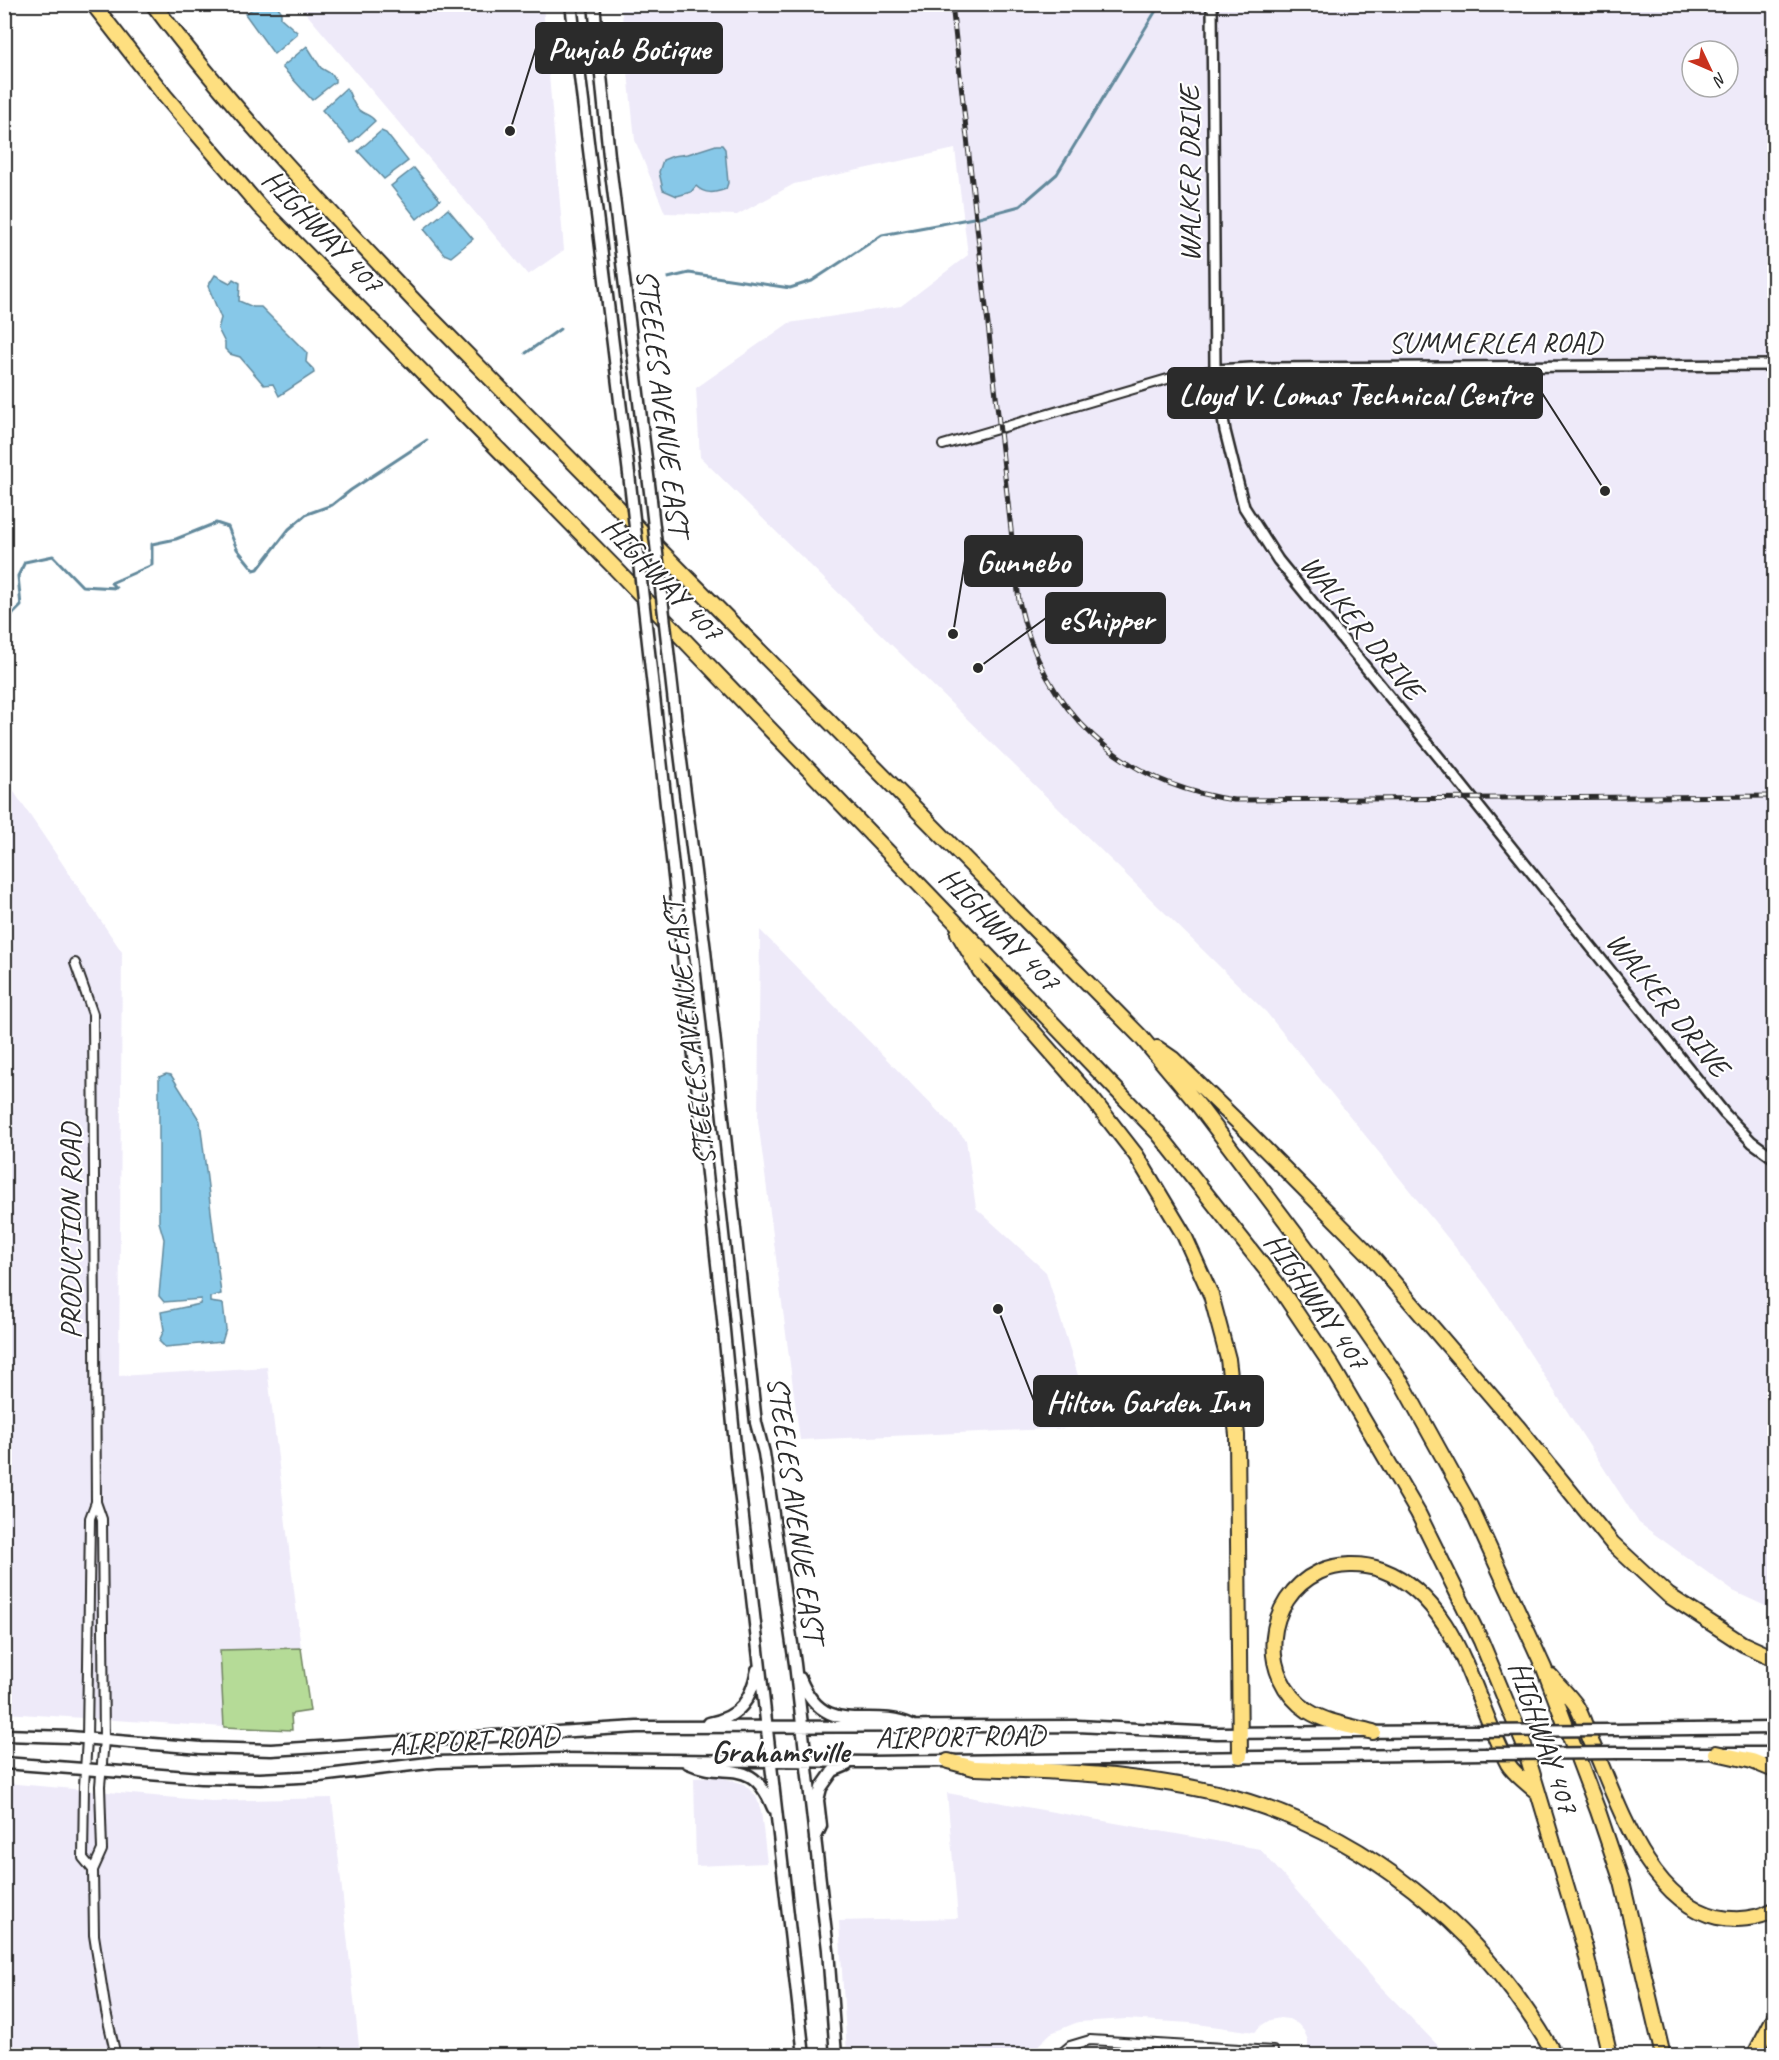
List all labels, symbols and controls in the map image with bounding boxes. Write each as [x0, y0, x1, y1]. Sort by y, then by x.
callout: Punjab Botique [536, 23, 722, 73]
text: Punjab Botique [548, 28, 712, 69]
north arrow [1680, 39, 1740, 99]
text: N [1707, 68, 1731, 91]
street label: WALKER DRIVE [1170, 82, 1208, 262]
street label: HIGHWAY 407 [254, 161, 393, 302]
street label: STEELES AVENUE EAST [628, 267, 699, 544]
street label: SUMMERLEA ROAD [1388, 323, 1604, 361]
callout: Lloyd V. Lomas Technical Centre [1168, 368, 1542, 418]
text: Lloyd V. Lomas Technical Centre [1179, 374, 1534, 415]
street label: HIGHWAY 407 [594, 509, 733, 650]
callout: Gunnebo [965, 536, 1082, 586]
text: Gunnebo [976, 541, 1072, 582]
street label: WALKER DRIVE [1292, 547, 1435, 711]
callout: eShipper [1046, 593, 1165, 643]
text: eShipper [1059, 599, 1157, 640]
street label: HIGHWAY 407 [931, 859, 1070, 1000]
street label: STEELES AVENUE EAST [653, 891, 724, 1168]
street label: WALKER DRIVE [1598, 924, 1741, 1088]
street label: PRODUCTION ROAD [51, 1120, 89, 1339]
street label: HIGHWAY 407 [1256, 1225, 1379, 1378]
street label: STEELES AVENUE EAST [759, 1374, 834, 1651]
callout: Hilton Garden Inn [1034, 1376, 1263, 1426]
text: Hilton Garden Inn [1046, 1381, 1251, 1422]
street label: HIGHWAY 407 [1500, 1656, 1588, 1820]
street label: AIRPORT ROAD [875, 1715, 1048, 1756]
street label: AIRPORT ROAD [388, 1716, 562, 1763]
district label: Grahamsville [711, 1731, 852, 1772]

